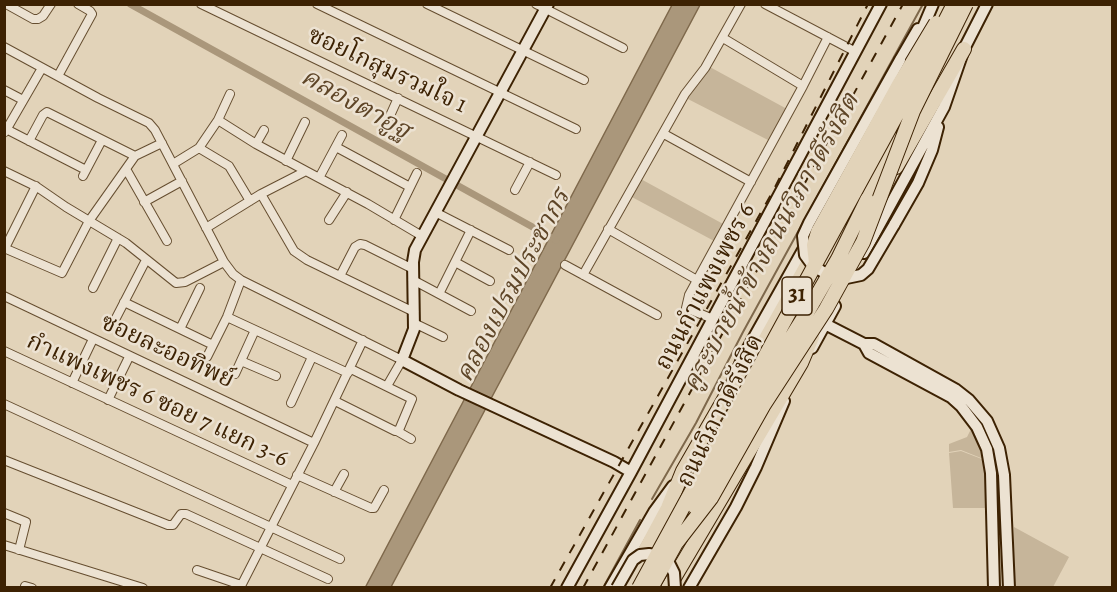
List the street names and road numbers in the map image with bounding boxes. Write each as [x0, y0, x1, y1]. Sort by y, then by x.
street label: ซอยโกสุมรวมใจ 1 [303, 22, 471, 120]
street label: ถนนกำแพงเพชร 6 [650, 199, 762, 375]
road number: 31 [782, 277, 812, 315]
street label: ซอยละออทิพย์ [96, 309, 238, 395]
street label: กำแพงเพชร 6 ซอย 7 แยก 3-6 [22, 328, 292, 474]
street label: ถนนวิภาวดีรังสิต [672, 330, 770, 492]

